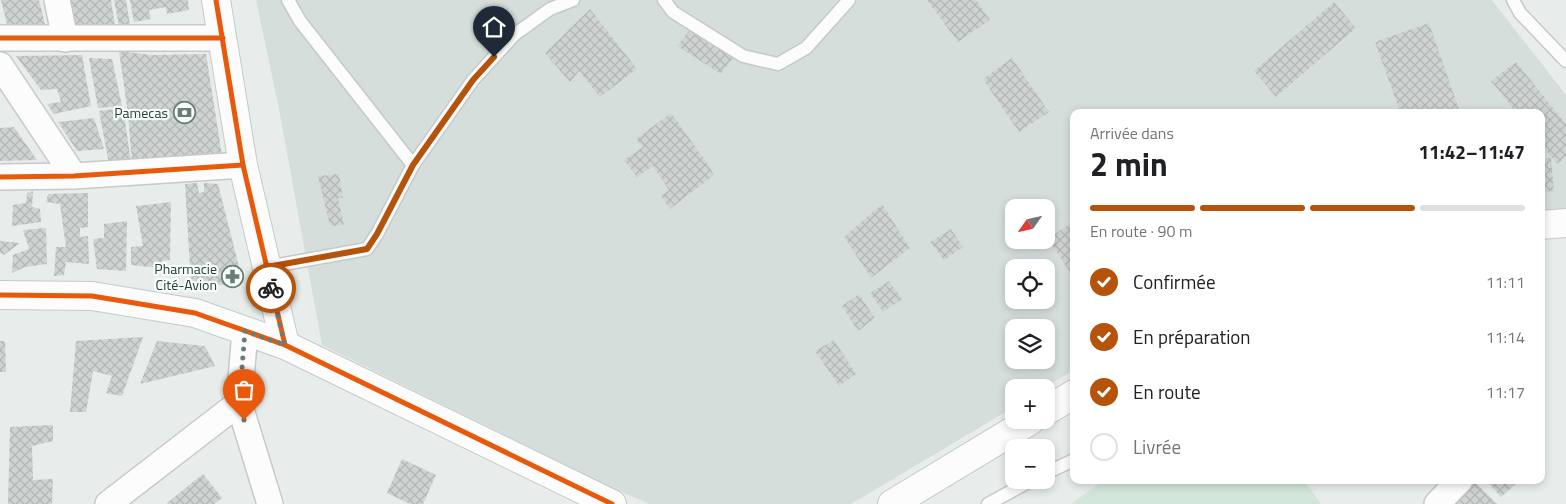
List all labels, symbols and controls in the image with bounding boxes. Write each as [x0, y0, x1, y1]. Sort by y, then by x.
pin [473, 6, 515, 57]
icon: home [480, 13, 508, 41]
bank icon: Pamecas [172, 100, 196, 124]
place label: Pamecas [114, 102, 168, 123]
text: Arrivée dans [1090, 121, 1174, 145]
text: 11:42–11:47 [1418, 137, 1525, 166]
text: 2 min [1090, 140, 1168, 188]
north arrow [1005, 199, 1055, 249]
map controls [1005, 199, 1055, 489]
text: En route · 90 m [1090, 219, 1192, 243]
place label: Pharmacie Cité-Avion [154, 258, 217, 295]
button: locate [1005, 259, 1055, 309]
courier [246, 263, 296, 313]
pharmacy icon: Pharmacie Cité-Avion [221, 264, 245, 288]
text: Confirmée [1133, 267, 1215, 296]
icon: check [1090, 268, 1118, 296]
text: 11:11 [1486, 270, 1525, 294]
icon: bike [257, 274, 285, 302]
button: layers [1005, 319, 1055, 369]
text: En préparation [1133, 322, 1251, 351]
icon: check [1090, 323, 1118, 351]
text: 11:14 [1486, 325, 1525, 349]
pin [223, 369, 265, 420]
icon: bag [230, 376, 258, 404]
text: En route [1133, 377, 1201, 406]
icon: check [1090, 378, 1118, 406]
button: + [1005, 379, 1055, 429]
text: 11:17 [1486, 380, 1525, 404]
text: Livrée [1133, 432, 1181, 461]
button: − [1005, 439, 1055, 489]

